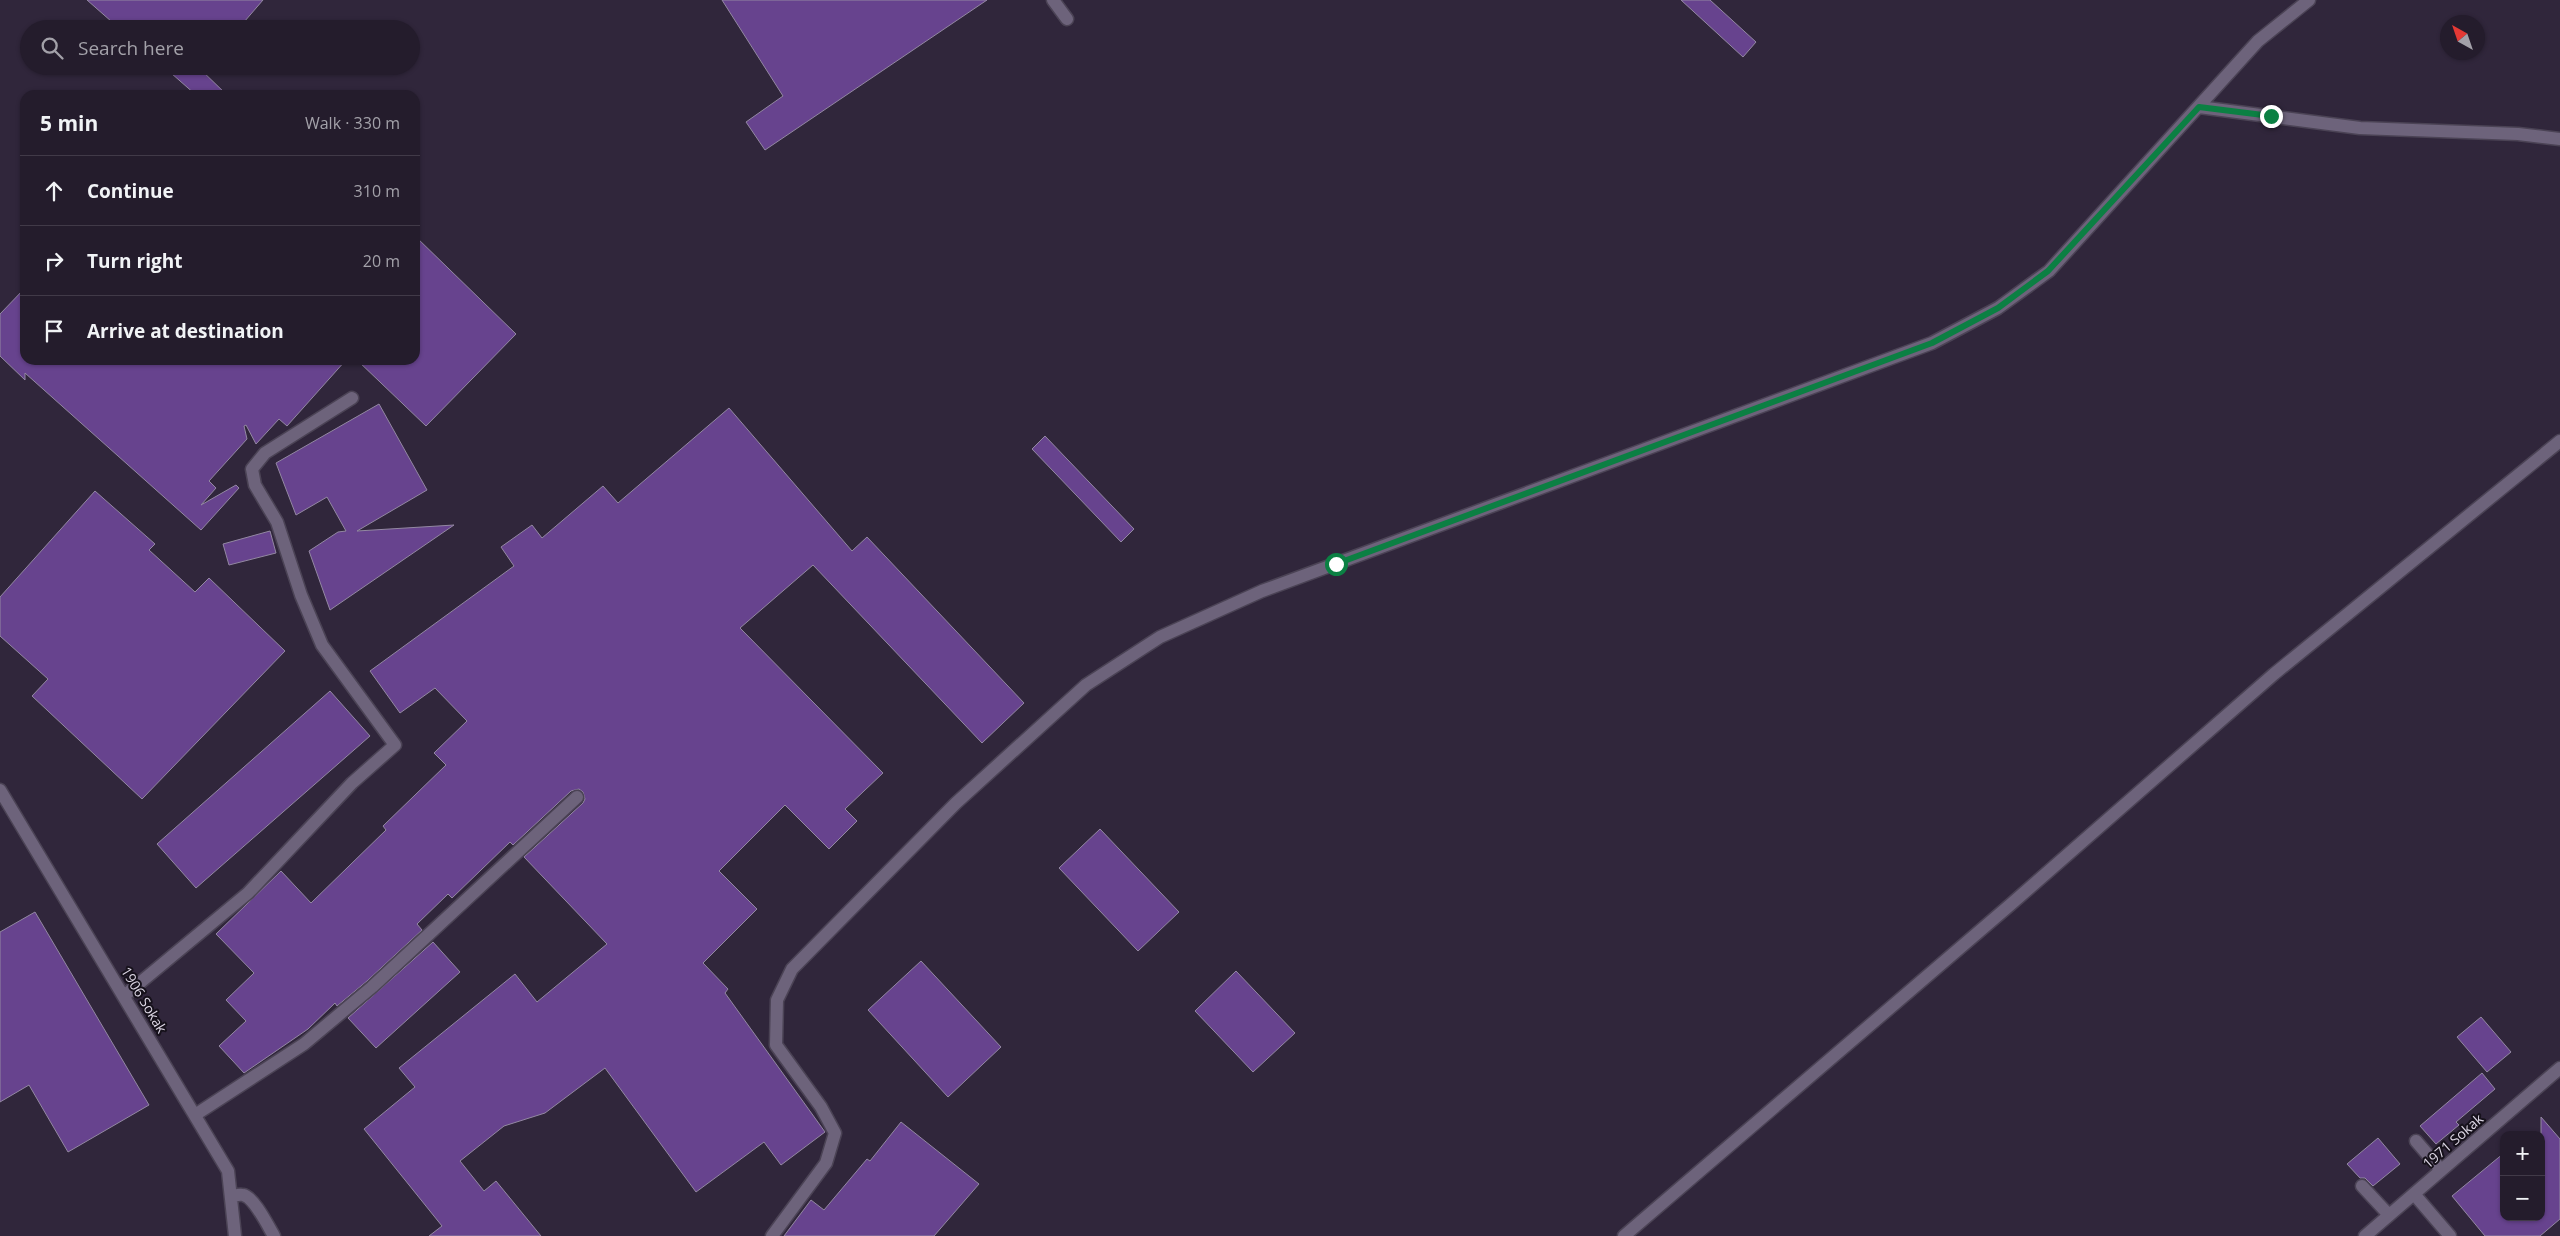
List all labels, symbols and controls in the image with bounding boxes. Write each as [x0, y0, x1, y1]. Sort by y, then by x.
north arrow [2440, 15, 2485, 60]
search box [20, 20, 420, 75]
icon: search [38, 34, 66, 62]
text: Search here [78, 35, 184, 61]
route end [2260, 105, 2283, 128]
text: 5 min [40, 109, 98, 137]
text: Walk · 330 m [305, 112, 400, 134]
icon: ahead [40, 177, 68, 205]
text: Continue [87, 178, 174, 204]
text: 310 m [354, 180, 400, 202]
icon: right [40, 247, 68, 275]
text: Turn right [87, 248, 182, 274]
text: 20 m [363, 250, 400, 272]
icon: arrive [40, 317, 68, 345]
text: Arrive at destination [87, 318, 284, 344]
route start [1325, 553, 1348, 576]
street label: 1906 Sokak [117, 963, 172, 1037]
street label: 1971 Sokak [2418, 1109, 2487, 1172]
map controls [2500, 1131, 2545, 1221]
button: + [2500, 1131, 2545, 1176]
button: − [2500, 1176, 2545, 1221]

